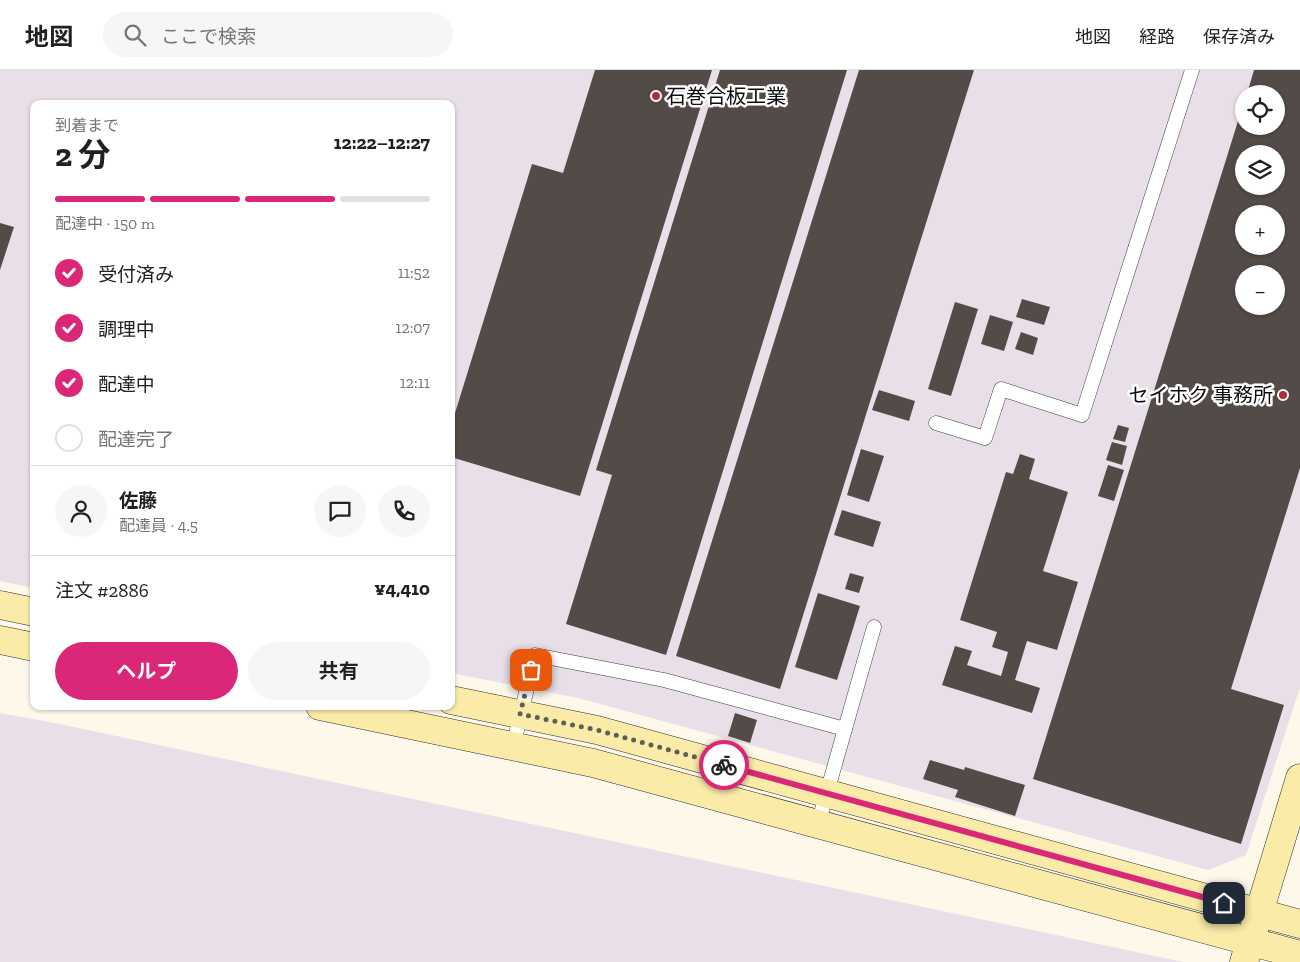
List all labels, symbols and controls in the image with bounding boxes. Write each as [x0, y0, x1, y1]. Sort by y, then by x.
search box [103, 12, 453, 57]
icon: search [121, 21, 149, 49]
text: 地図 [25, 22, 73, 51]
text: ここで検索 [161, 25, 256, 48]
text: 地図 [1075, 26, 1111, 48]
text: 経路 [1139, 26, 1175, 48]
text: 保存済み [1203, 26, 1275, 48]
place label: 石巻合板工業 [666, 84, 786, 108]
map controls [1235, 85, 1285, 315]
button: locate [1235, 85, 1285, 135]
marker: 石巻合板工業 [650, 90, 662, 102]
text: 到着まで [55, 116, 119, 135]
text: 12:22–12:27 [334, 131, 430, 154]
text: 2 分 [55, 136, 110, 174]
button: layers [1235, 145, 1285, 195]
button: + [1235, 205, 1285, 255]
text: 配達中 · 150 m [55, 214, 155, 233]
icon: check [55, 259, 83, 287]
text: 受付済み [98, 263, 174, 286]
text: 11:52 [398, 263, 430, 282]
button: − [1235, 265, 1285, 315]
icon: check [55, 314, 83, 342]
text: 調理中 [98, 318, 155, 341]
text: 12:07 [395, 318, 430, 337]
icon: check [55, 369, 83, 397]
text: 配達中 [98, 373, 155, 396]
text: 12:11 [400, 373, 430, 392]
place label: セイホク 事務所 [1128, 383, 1273, 407]
marker: セイホク 事務所 [1277, 389, 1289, 401]
text: 配達完了 [98, 428, 174, 451]
button: person [55, 485, 107, 537]
button: chat [314, 485, 366, 537]
button: phone [378, 485, 430, 537]
text: 佐藤 [119, 489, 157, 512]
text: 配達員 · 4.5 [119, 516, 198, 535]
text: ¥4,410 [374, 577, 430, 600]
text: 注文 #2886 [55, 579, 149, 602]
button: ヘルプ [55, 642, 238, 700]
button: 共有 [248, 642, 430, 700]
pin [510, 649, 552, 691]
icon: bag [517, 656, 545, 684]
courier [699, 740, 749, 790]
icon: bike [710, 751, 738, 779]
pin [1203, 882, 1245, 924]
icon: home [1210, 889, 1238, 917]

